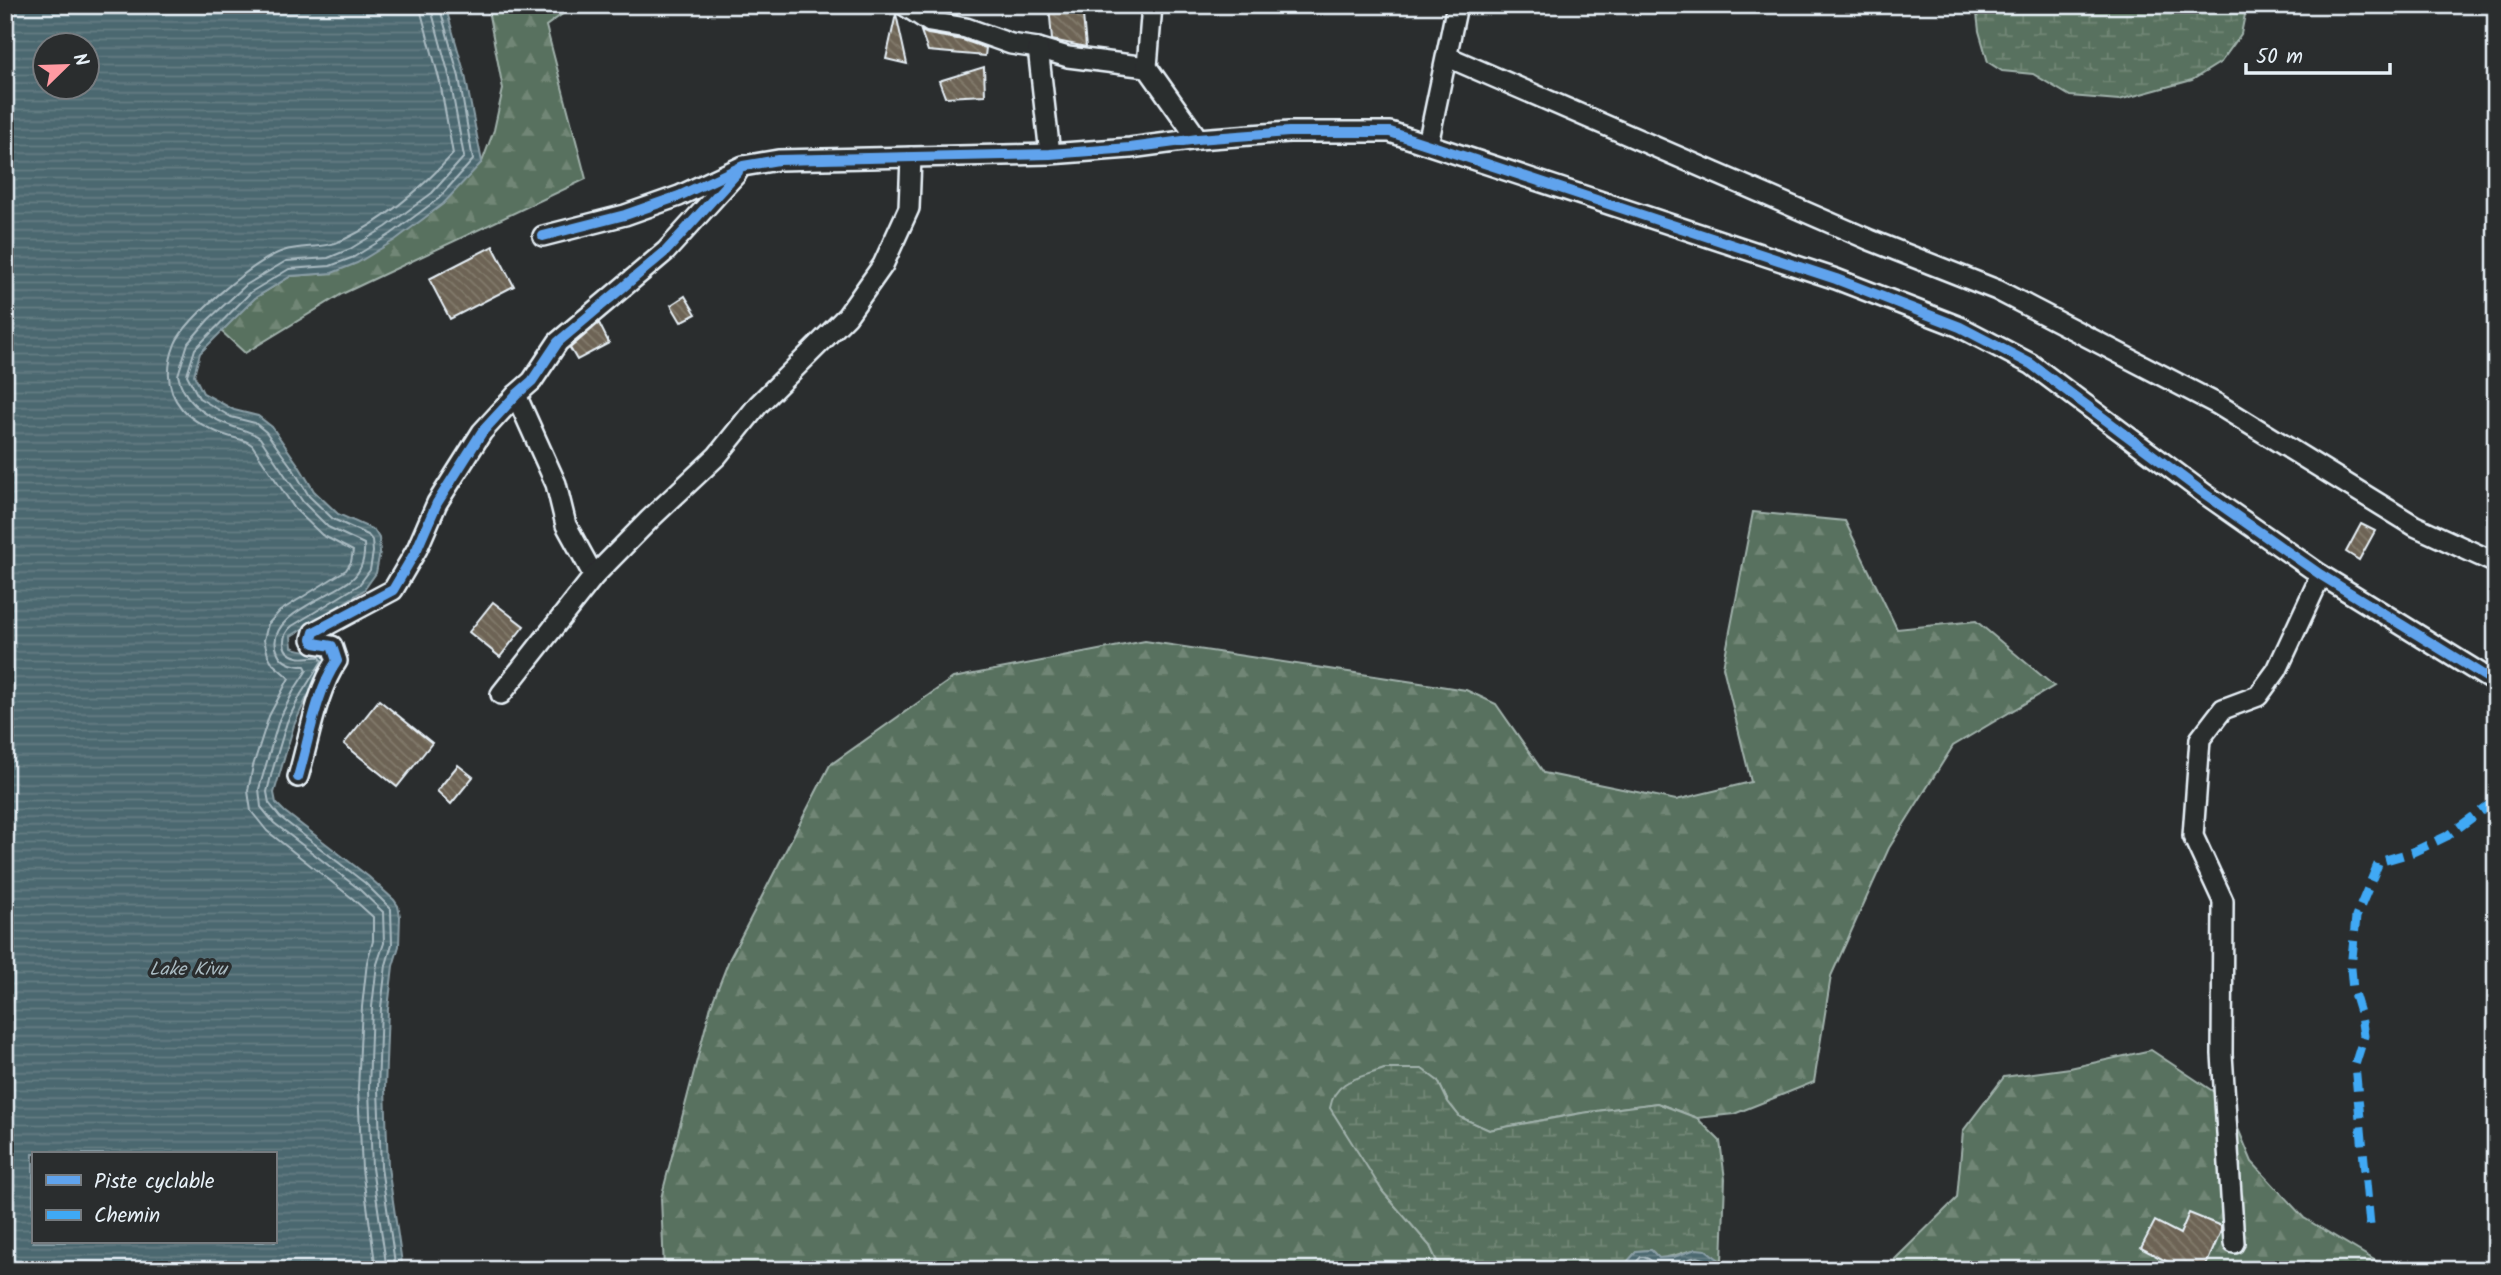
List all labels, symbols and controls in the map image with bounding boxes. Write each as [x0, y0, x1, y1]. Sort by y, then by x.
north arrow [32, 32, 102, 102]
scale bar [2246, 32, 2389, 76]
text: 50 m [2256, 41, 2303, 74]
text: N [64, 49, 96, 72]
water label: Lake Kivu [149, 955, 228, 985]
legend [32, 1152, 276, 1244]
text: Piste cyclable [94, 1166, 215, 1199]
text: Chemin [94, 1200, 160, 1233]

